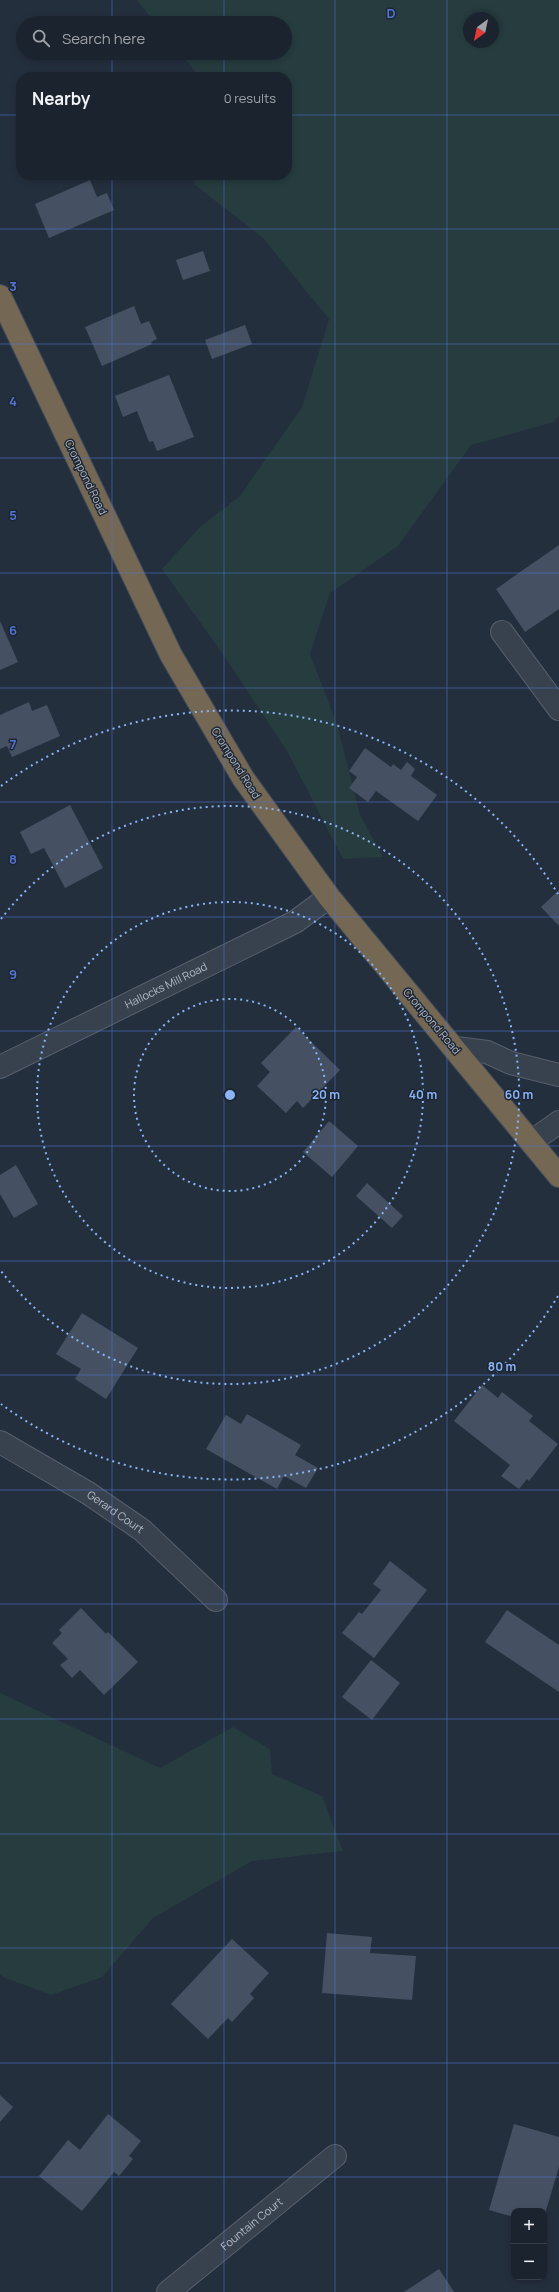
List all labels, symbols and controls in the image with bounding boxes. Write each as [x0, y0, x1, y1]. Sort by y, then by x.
text: D [386, 4, 396, 22]
north arrow [463, 12, 499, 48]
search box [16, 16, 292, 60]
icon: search [30, 27, 52, 49]
text: Search here [62, 28, 145, 49]
text: Nearby [32, 87, 90, 110]
text: 0 results [224, 89, 276, 107]
text: 3 [9, 277, 17, 295]
text: 4 [9, 392, 17, 410]
street label: Crompond Road [62, 437, 111, 517]
text: 5 [9, 506, 17, 524]
text: 6 [9, 621, 17, 639]
street label: Crompond Road [208, 724, 264, 801]
text: 7 [10, 735, 17, 753]
text: 8 [9, 850, 17, 868]
street label: Hallocks Mill Road [122, 958, 210, 1012]
text: 9 [9, 965, 17, 983]
street label: Crompond Road [400, 984, 464, 1057]
text: 20 m [312, 1086, 340, 1103]
text: 40 m [409, 1086, 437, 1103]
text: 60 m [505, 1086, 533, 1103]
centre of rings [223, 1088, 237, 1102]
text: 80 m [488, 1358, 516, 1375]
street label: Gerard Court [84, 1487, 147, 1536]
street label: Fountain Court [217, 2194, 286, 2253]
map controls [511, 2208, 547, 2280]
button: + [511, 2208, 547, 2244]
button: − [511, 2244, 547, 2280]

